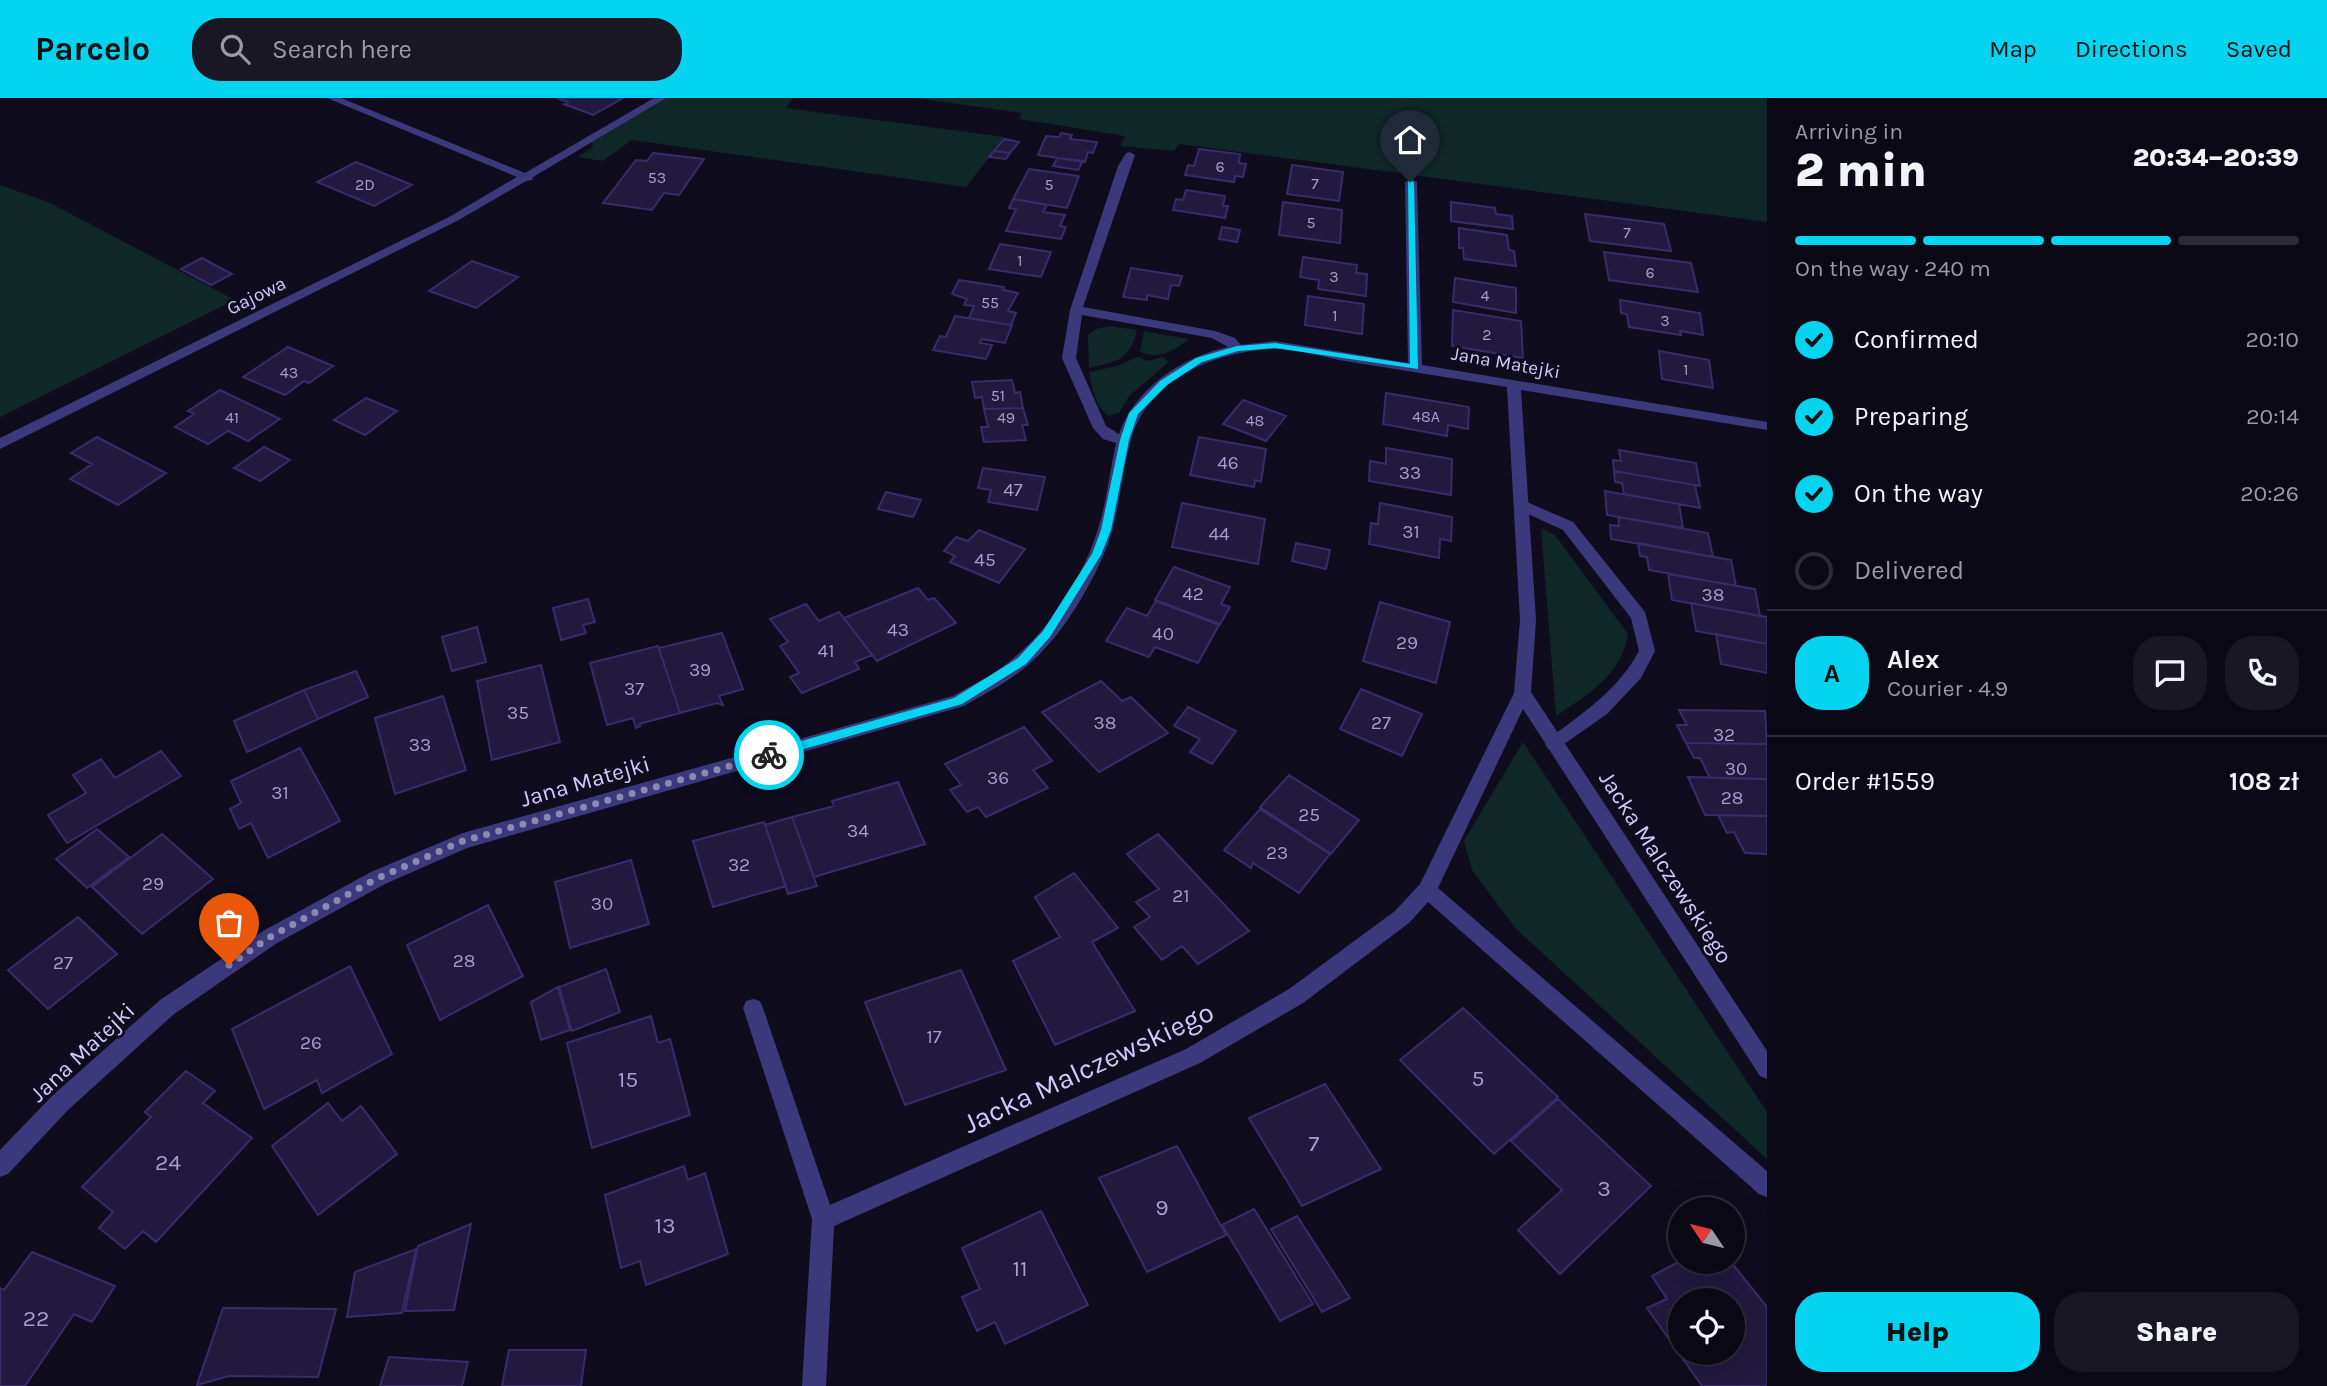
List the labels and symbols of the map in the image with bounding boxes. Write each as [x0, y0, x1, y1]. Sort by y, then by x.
pin [1380, 110, 1440, 182]
house number: 6 [1215, 157, 1225, 176]
house number: 53 [648, 168, 666, 187]
house number: 7 [1311, 174, 1319, 193]
house number: 2D [355, 175, 375, 194]
house number: 5 [1044, 175, 1054, 194]
house number: 5 [1306, 213, 1316, 232]
house number: 7 [1623, 223, 1631, 242]
house number: 1 [1017, 251, 1023, 270]
house number: 6 [1645, 263, 1655, 282]
house number: 3 [1329, 267, 1339, 286]
street label: Gajowa [223, 272, 290, 320]
house number: 4 [1481, 286, 1490, 305]
house number: 55 [981, 293, 999, 312]
house number: 1 [1332, 306, 1338, 325]
house number: 3 [1660, 311, 1670, 330]
house number: 2 [1482, 325, 1492, 344]
street label: Jana Matejki [1450, 343, 1562, 383]
house number: 1 [1683, 360, 1689, 379]
house number: 43 [280, 363, 298, 382]
house number: 51 [991, 386, 1005, 405]
house number: 48A [1412, 407, 1440, 426]
house number: 41 [225, 408, 239, 427]
house number: 49 [997, 408, 1015, 427]
house number: 48 [1246, 411, 1264, 430]
house number: 46 [1217, 452, 1239, 474]
house number: 33 [1399, 462, 1421, 484]
house number: 47 [1003, 479, 1023, 501]
house number: 31 [1402, 521, 1420, 543]
house number: 44 [1208, 523, 1230, 545]
house number: 45 [974, 549, 996, 571]
house number: 42 [1182, 583, 1204, 605]
house number: 38 [1702, 584, 1724, 606]
house number: 43 [887, 619, 909, 641]
house number: 40 [1152, 623, 1174, 645]
house number: 29 [1396, 632, 1418, 654]
house number: 41 [818, 640, 834, 662]
house number: 39 [689, 659, 711, 681]
house number: 37 [624, 678, 644, 700]
house number: 35 [507, 702, 529, 724]
house number: 38 [1094, 712, 1116, 734]
house number: 27 [1371, 712, 1391, 734]
courier [734, 720, 804, 790]
house number: 32 [1713, 724, 1735, 746]
house number: 33 [409, 734, 431, 756]
street label: Jana Matejki [517, 750, 653, 813]
house number: 30 [1725, 758, 1747, 780]
street label: Jacka Malczewskiego [1593, 766, 1738, 969]
house number: 36 [987, 767, 1009, 789]
house number: 31 [271, 782, 289, 804]
house number: 28 [1721, 787, 1743, 809]
house number: 25 [1298, 804, 1320, 826]
house number: 34 [847, 820, 869, 842]
house number: 23 [1266, 842, 1288, 864]
house number: 32 [728, 854, 750, 876]
house number: 29 [142, 873, 164, 895]
house number: 21 [1172, 885, 1190, 907]
pin [199, 893, 259, 965]
house number: 30 [591, 893, 613, 915]
house number: 28 [453, 950, 475, 972]
house number: 27 [53, 952, 73, 974]
street label: Jacka Malczewskiego [958, 995, 1219, 1140]
street label: Jana Matejki [24, 997, 140, 1108]
house number: 17 [926, 1026, 942, 1048]
house number: 26 [300, 1032, 322, 1054]
house number: 5 [1472, 1065, 1484, 1092]
house number: 15 [618, 1066, 638, 1093]
house number: 7 [1309, 1130, 1320, 1157]
house number: 24 [155, 1149, 181, 1176]
house number: 3 [1597, 1175, 1611, 1202]
house number: 9 [1155, 1194, 1169, 1221]
north arrow [1668, 1197, 1745, 1274]
house number: 13 [654, 1212, 676, 1239]
house number: 11 [1012, 1255, 1028, 1282]
house number: 22 [23, 1305, 49, 1332]

